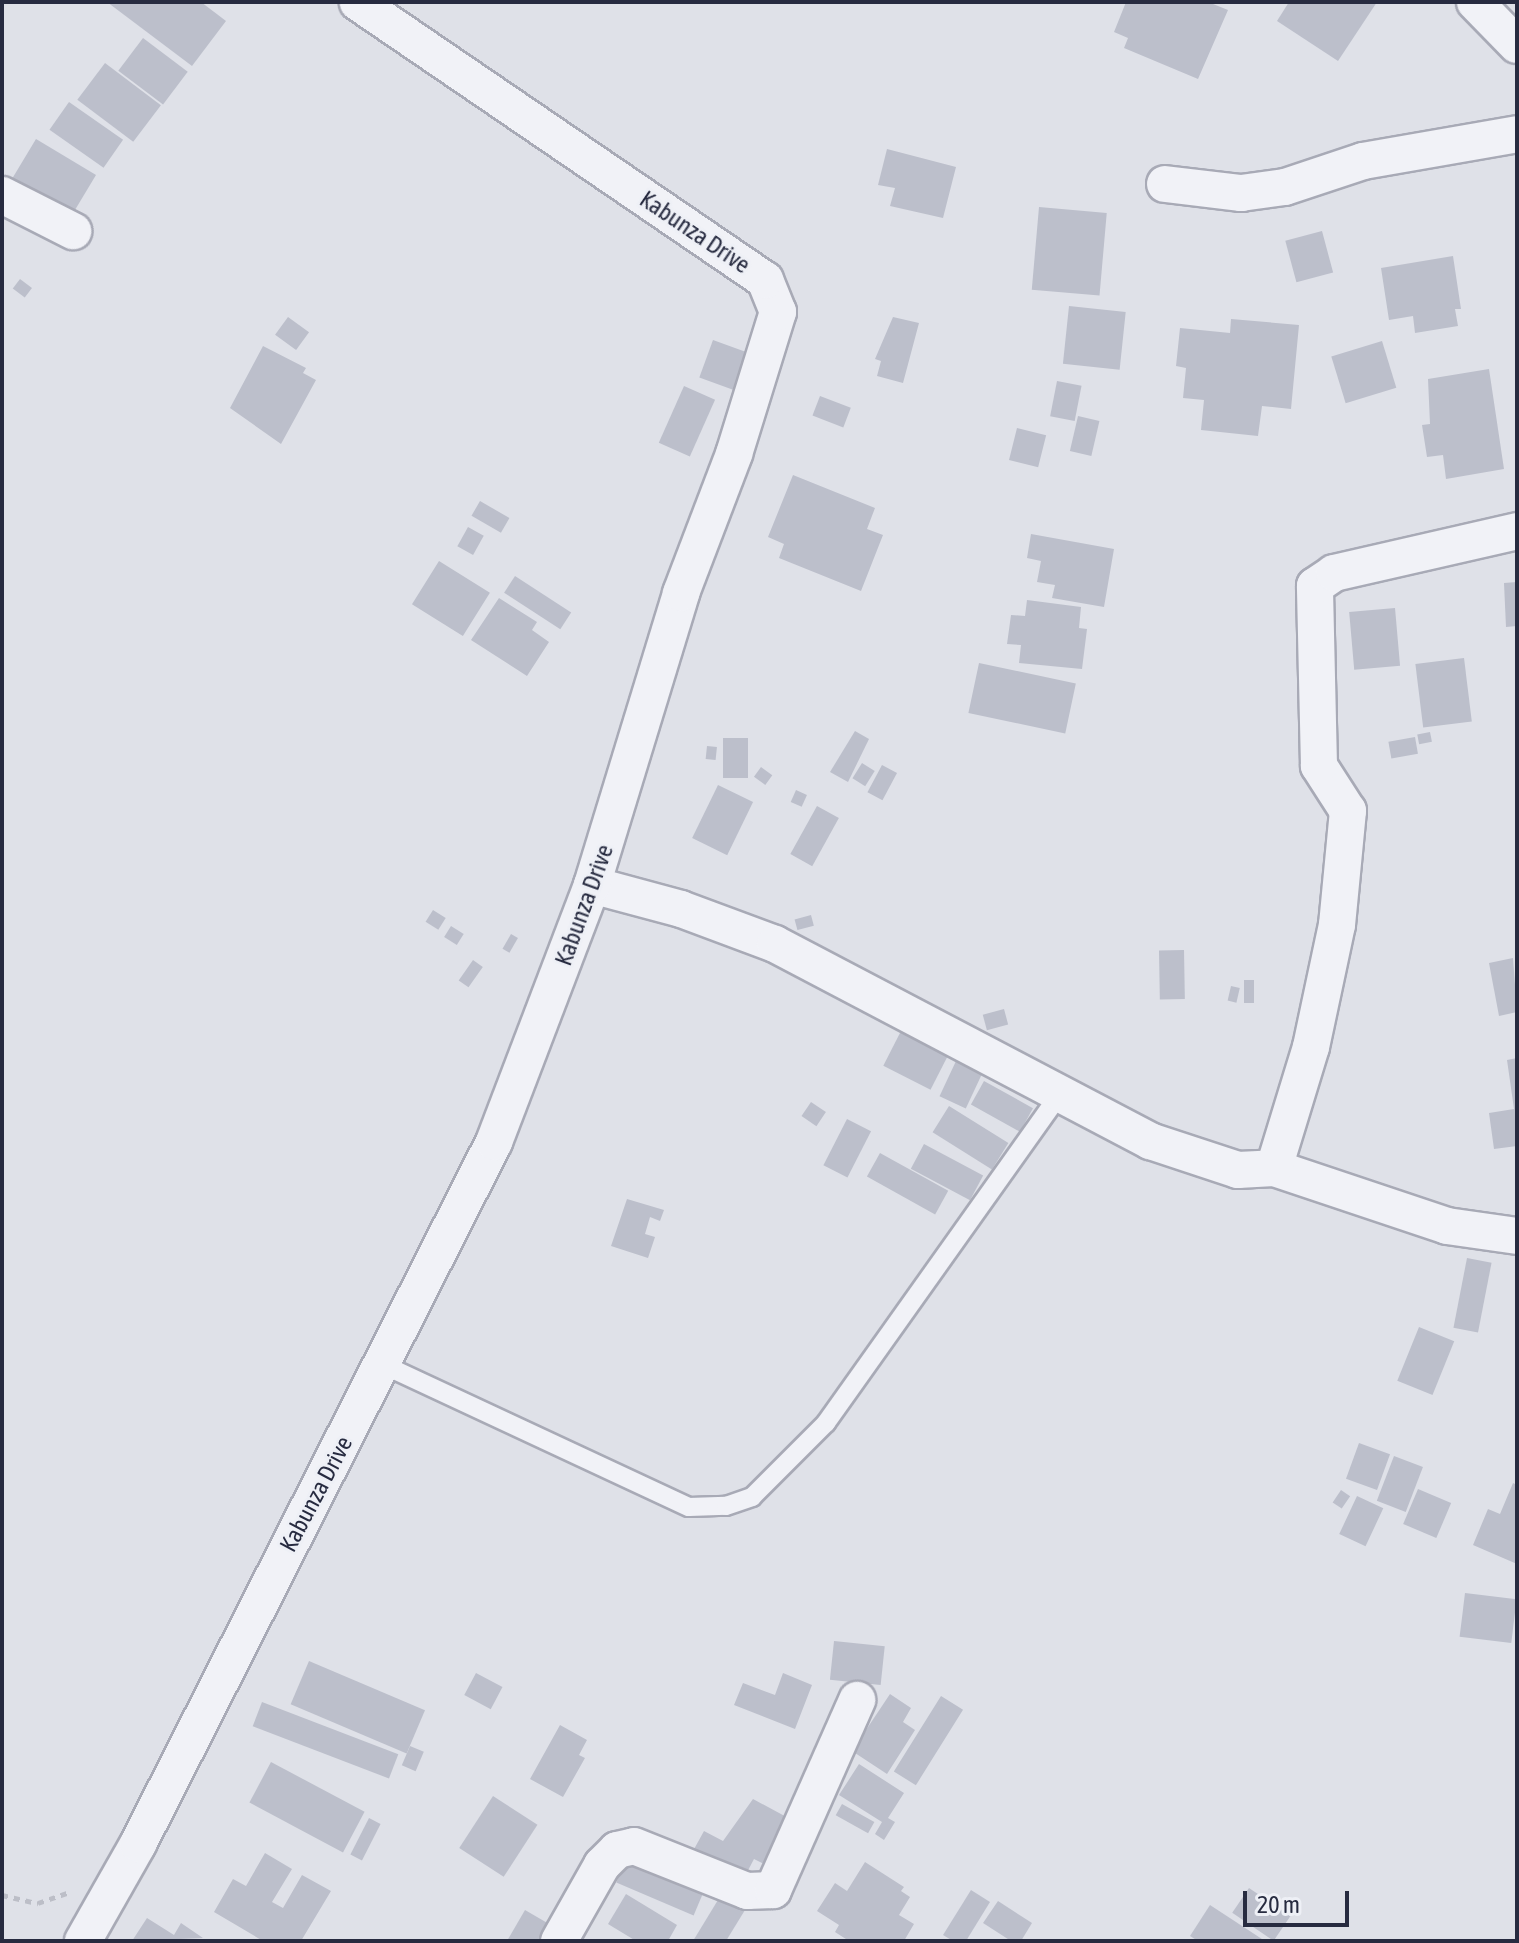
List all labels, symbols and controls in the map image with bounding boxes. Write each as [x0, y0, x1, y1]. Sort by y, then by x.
street label: Kabunza Drive [634, 185, 756, 279]
street label: Kabunza Drive [549, 841, 619, 969]
street label: Kabunza Drive [274, 1431, 358, 1557]
scale bar [1247, 1875, 1353, 1925]
text: 20 m [1257, 1891, 1300, 1918]

